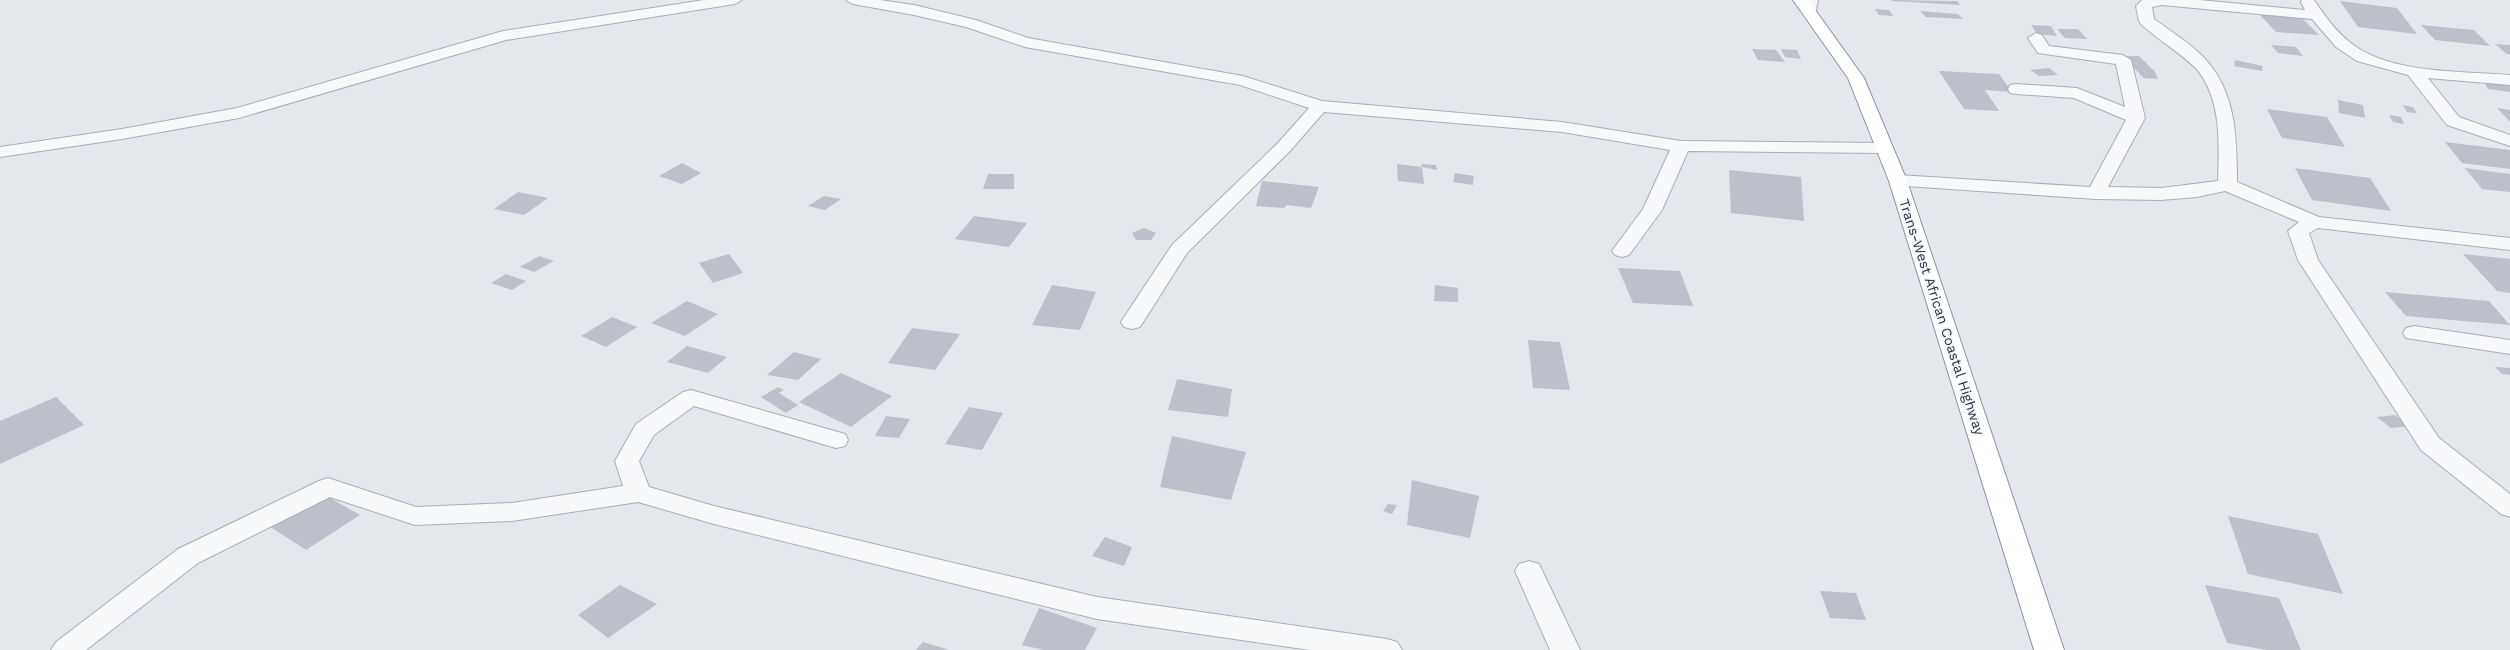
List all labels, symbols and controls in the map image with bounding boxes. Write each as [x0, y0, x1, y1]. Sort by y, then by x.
street label: Trans-West African Coastal Highway [1896, 197, 1988, 438]

